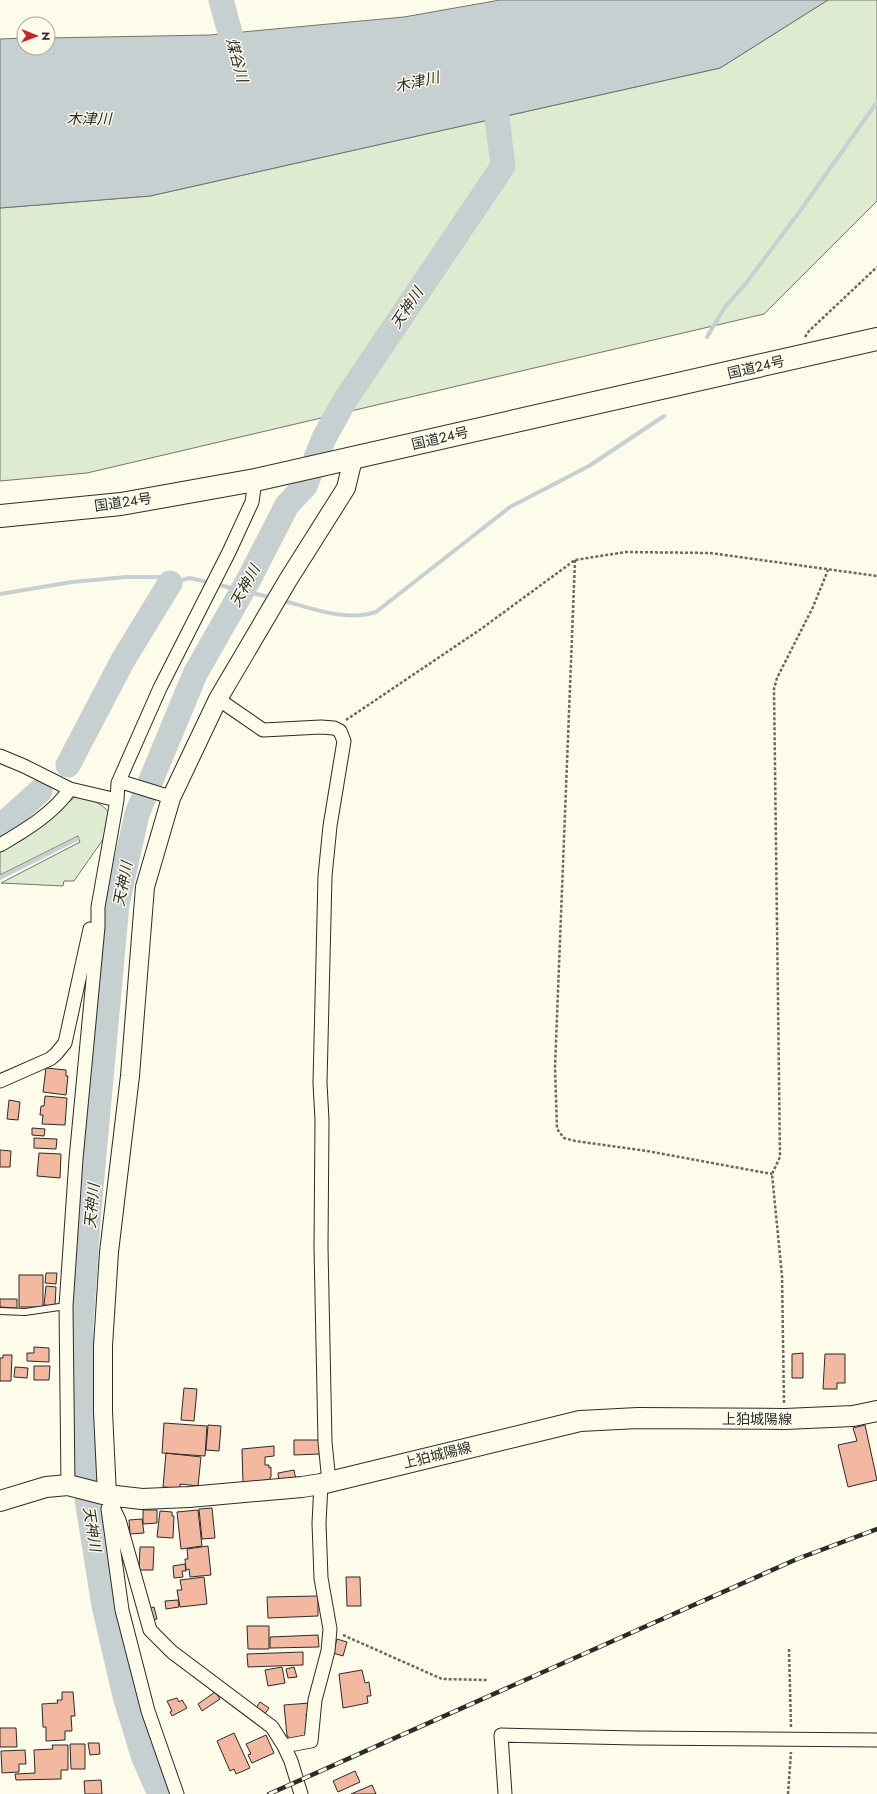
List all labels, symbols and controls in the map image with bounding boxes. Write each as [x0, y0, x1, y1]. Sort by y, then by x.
north arrow [16, 16, 56, 56]
text: N [38, 32, 54, 41]
water label: 煤谷川 [221, 35, 254, 87]
water label: 木津川 [393, 66, 443, 98]
water label: 木津川 [66, 108, 113, 130]
water label: 天神川 [385, 282, 430, 333]
street label: 国道24号 [725, 351, 787, 383]
street label: 国道24号 [409, 422, 471, 454]
street label: 国道24号 [93, 488, 153, 516]
water label: 天神川 [224, 559, 266, 611]
water label: 天神川 [108, 858, 138, 908]
water label: 天神川 [79, 1181, 105, 1229]
street label: 上狛城陽線 [722, 1409, 792, 1429]
street label: 上狛城陽線 [401, 1437, 473, 1473]
water label: 天神川 [78, 1505, 107, 1555]

